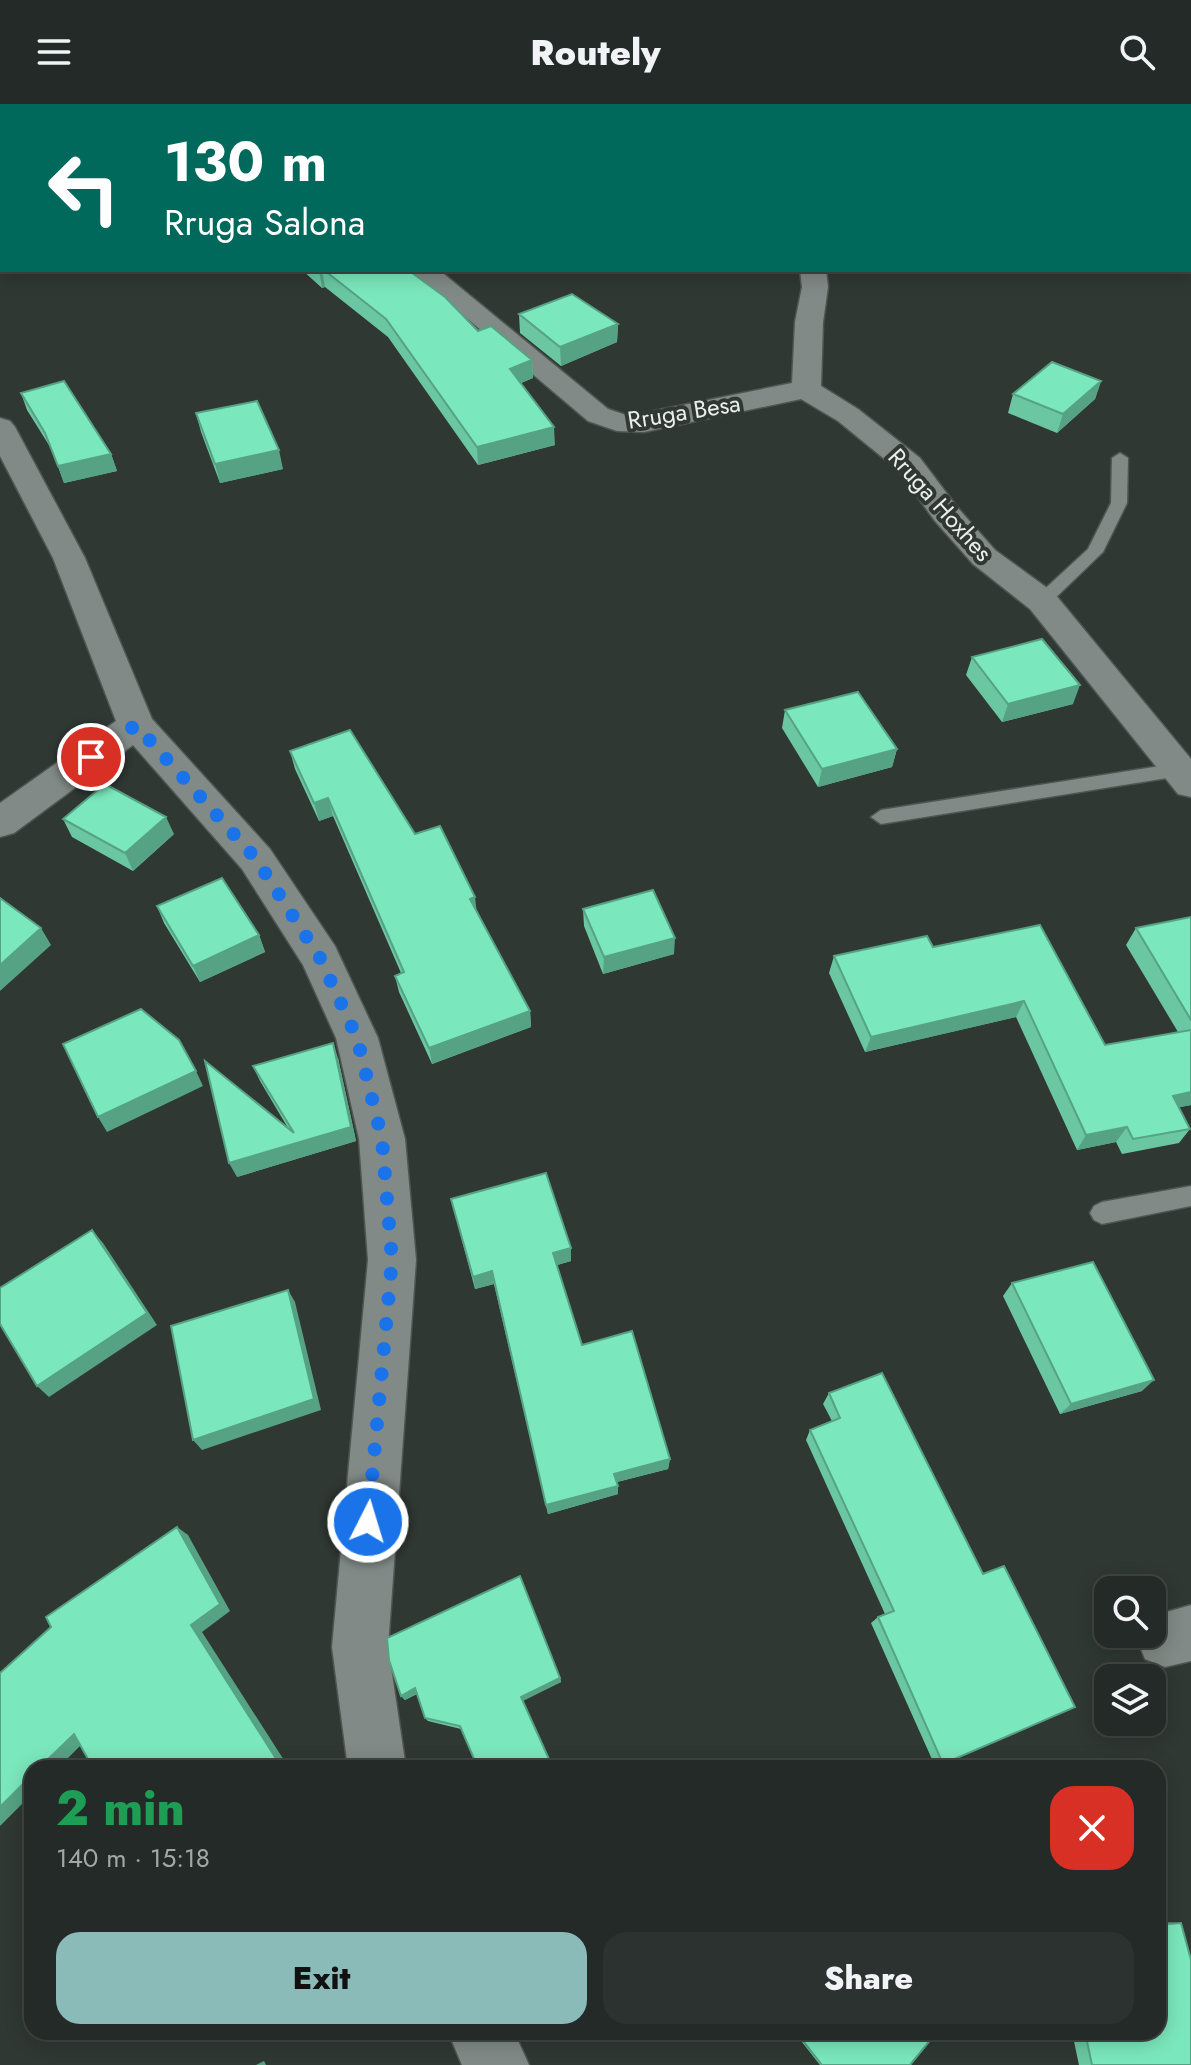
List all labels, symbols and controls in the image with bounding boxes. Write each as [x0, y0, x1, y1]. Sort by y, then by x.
text: Routely [530, 26, 661, 78]
icon: menu [32, 30, 76, 74]
icon: search [1115, 30, 1159, 74]
text: 130 m [164, 121, 327, 202]
icon: left [32, 136, 136, 240]
text: Rruga Salona [164, 196, 365, 248]
street label: Rruga Besa [625, 385, 743, 438]
street label: Rruga Hoxhes [880, 440, 1001, 569]
pin [57, 723, 125, 791]
icon: arrive [69, 735, 113, 779]
position arrow [326, 1480, 410, 1564]
map controls [1094, 1576, 1166, 1736]
button: search [1094, 1576, 1166, 1648]
button: layers [1094, 1664, 1166, 1736]
text: 2 min [56, 1774, 185, 1843]
button: close [1050, 1786, 1134, 1870]
text: 140 m · 15:18 [56, 1839, 210, 1877]
button: Exit [56, 1932, 587, 2024]
button: Share [603, 1932, 1134, 2024]

